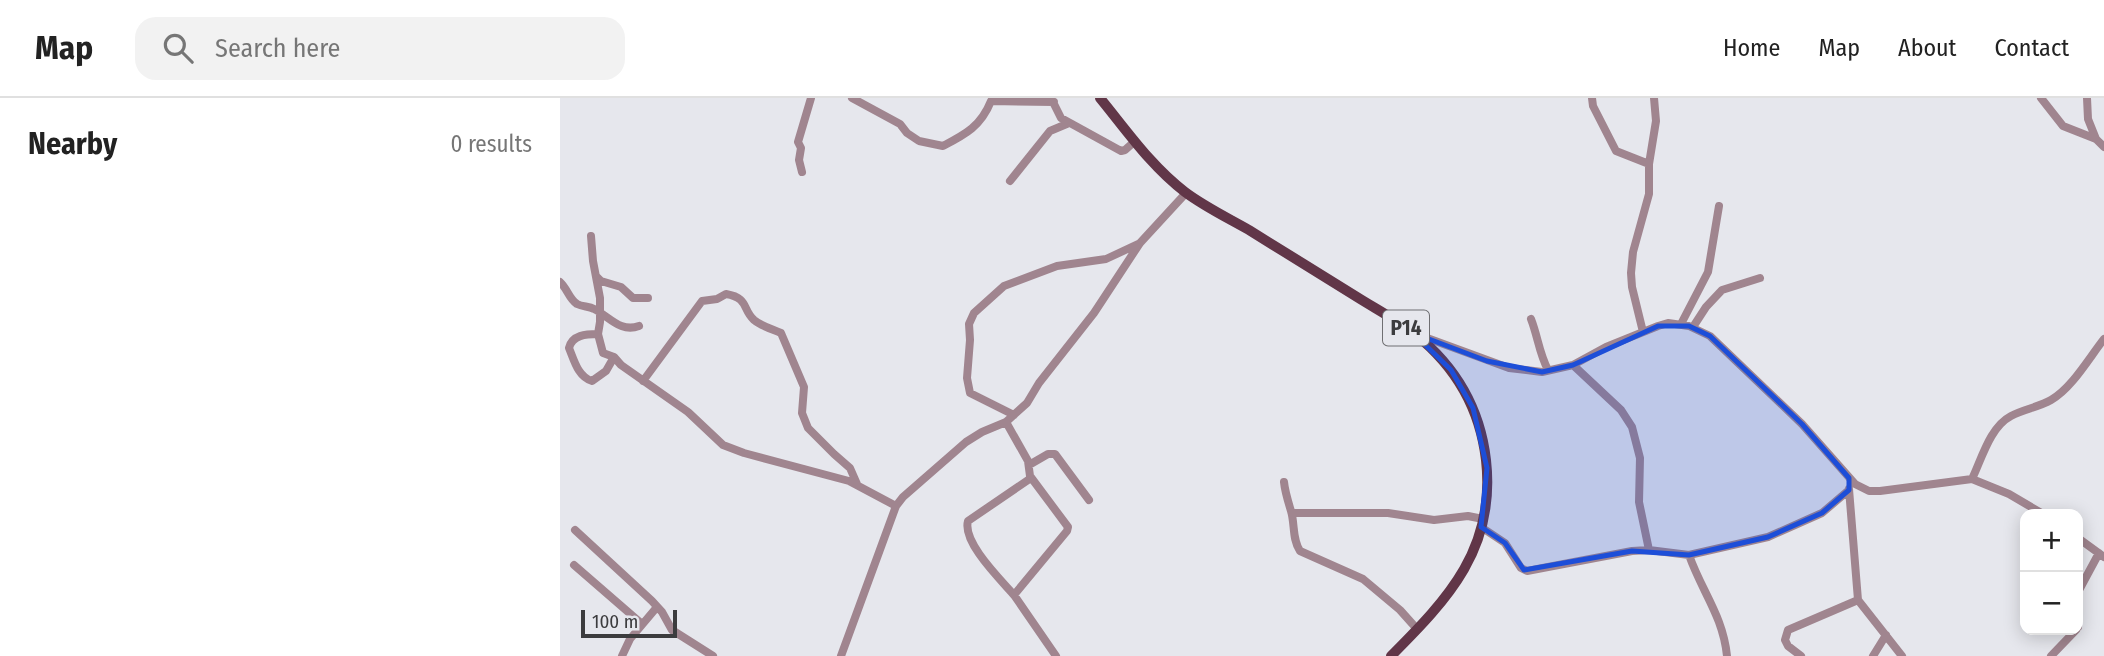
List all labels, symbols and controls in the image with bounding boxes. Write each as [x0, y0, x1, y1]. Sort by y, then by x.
search box [135, 17, 625, 80]
text: Map [35, 28, 93, 68]
icon: search [159, 29, 197, 67]
text: Search here [215, 33, 340, 64]
text: Home [1723, 34, 1780, 62]
text: Map [1818, 34, 1860, 62]
text: About [1898, 34, 1956, 62]
text: Contact [1994, 34, 2069, 62]
text: Nearby [28, 126, 117, 162]
text: 0 results [451, 130, 532, 158]
road number: P14 [1383, 310, 1429, 345]
map controls [2020, 509, 2083, 635]
button: + [2020, 509, 2083, 572]
button: − [2020, 572, 2083, 635]
scale bar [581, 607, 677, 639]
text: 100 m [592, 610, 638, 633]

